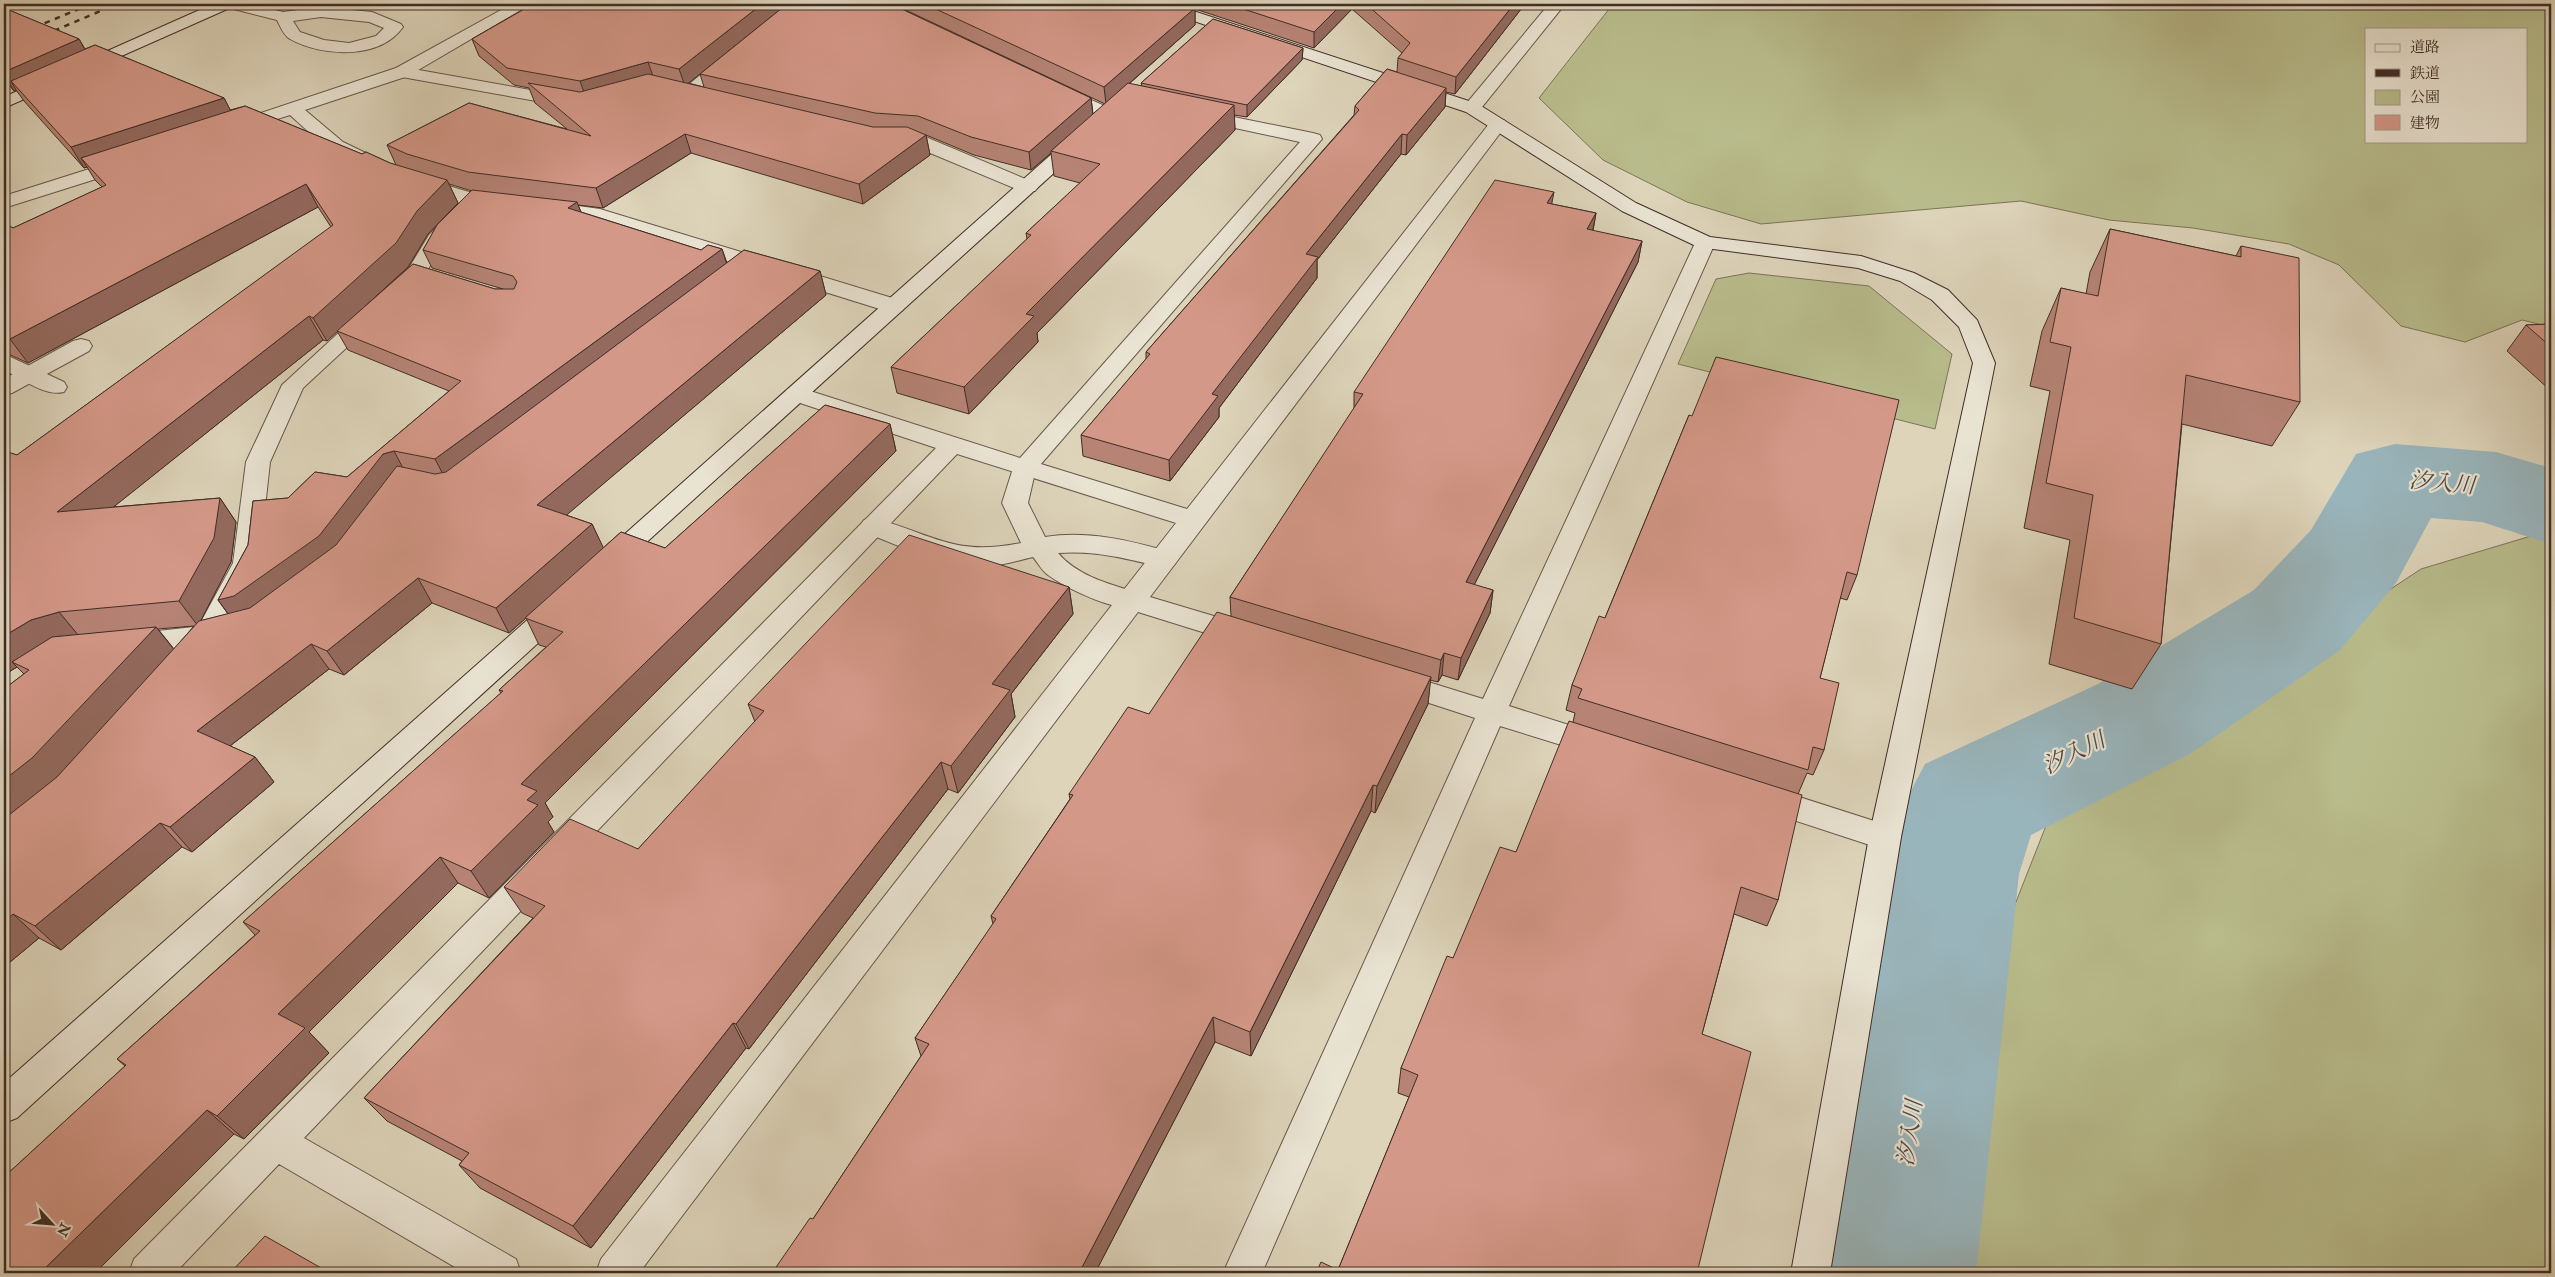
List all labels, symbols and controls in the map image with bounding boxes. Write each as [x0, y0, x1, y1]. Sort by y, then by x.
legend [2365, 28, 2528, 142]
text: 道路 [2410, 38, 2440, 57]
text: 鉄道 [2410, 64, 2440, 83]
text: 公園 [2410, 88, 2440, 107]
text: 建物 [2410, 114, 2440, 133]
water label: 汐入川 [2408, 466, 2478, 500]
water label: 汐入川 [2038, 725, 2112, 780]
water label: 汐入川 [1892, 1096, 1929, 1168]
north arrow [28, 1200, 78, 1250]
text: N [53, 1219, 74, 1239]

